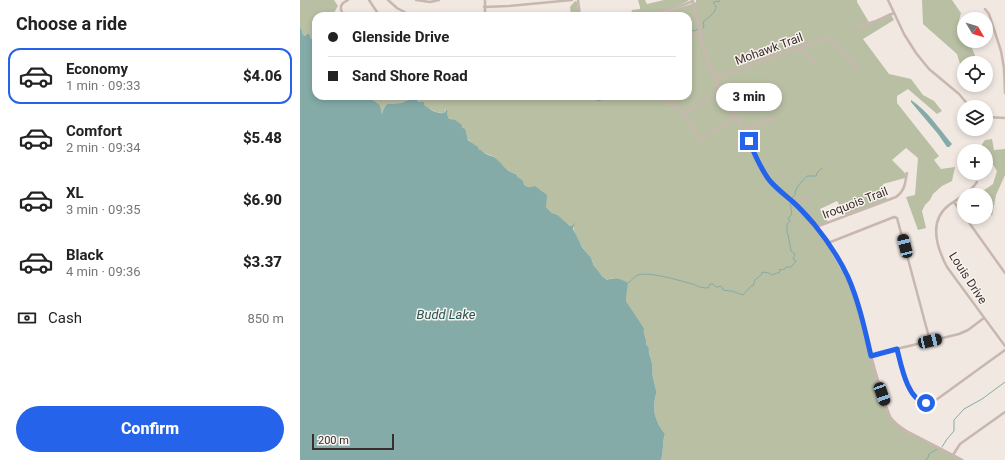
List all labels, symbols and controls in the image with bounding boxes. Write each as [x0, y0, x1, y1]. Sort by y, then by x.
north arrow [957, 12, 993, 48]
map controls [957, 12, 993, 224]
text: Choose a ride [16, 13, 127, 34]
text: Glenside Drive [352, 28, 449, 46]
street label: Mohawk Trail [733, 30, 805, 68]
button: locate [957, 56, 993, 92]
icon: car [18, 58, 54, 94]
text: Economy [66, 60, 128, 78]
text: $4.06 [243, 67, 282, 85]
text: Sand Shore Road [352, 67, 468, 85]
text: 1 min · 09:33 [66, 78, 141, 93]
callout: 3 min [716, 83, 782, 111]
text: 3 min [733, 89, 765, 104]
button: layers [957, 100, 993, 136]
icon: car [18, 120, 54, 156]
text: Comfort [66, 122, 122, 140]
text: $5.48 [243, 129, 282, 147]
route end [740, 132, 758, 150]
text: 2 min · 09:34 [66, 140, 141, 155]
button: + [957, 144, 993, 180]
icon: car [18, 182, 54, 218]
text: XL [66, 184, 84, 202]
street label: Iroquois Trail [820, 184, 890, 222]
button: − [957, 188, 993, 224]
text: $6.90 [243, 191, 282, 209]
text: 3 min · 09:35 [66, 202, 141, 217]
car [896, 233, 914, 259]
icon: car [18, 244, 54, 280]
text: Black [66, 246, 103, 264]
street label: Louis Drive [946, 249, 990, 307]
text: $3.37 [243, 253, 282, 271]
text: 4 min · 09:36 [66, 264, 141, 279]
icon: cash [16, 307, 38, 329]
water label: Budd Lake [417, 307, 476, 322]
text: Cash [48, 309, 82, 327]
text: 850 m [247, 311, 284, 326]
car [917, 332, 943, 350]
car [872, 381, 892, 407]
route start [917, 394, 935, 412]
button: Confirm [16, 406, 284, 452]
scale bar [312, 432, 394, 451]
text: 200 m [318, 434, 349, 447]

